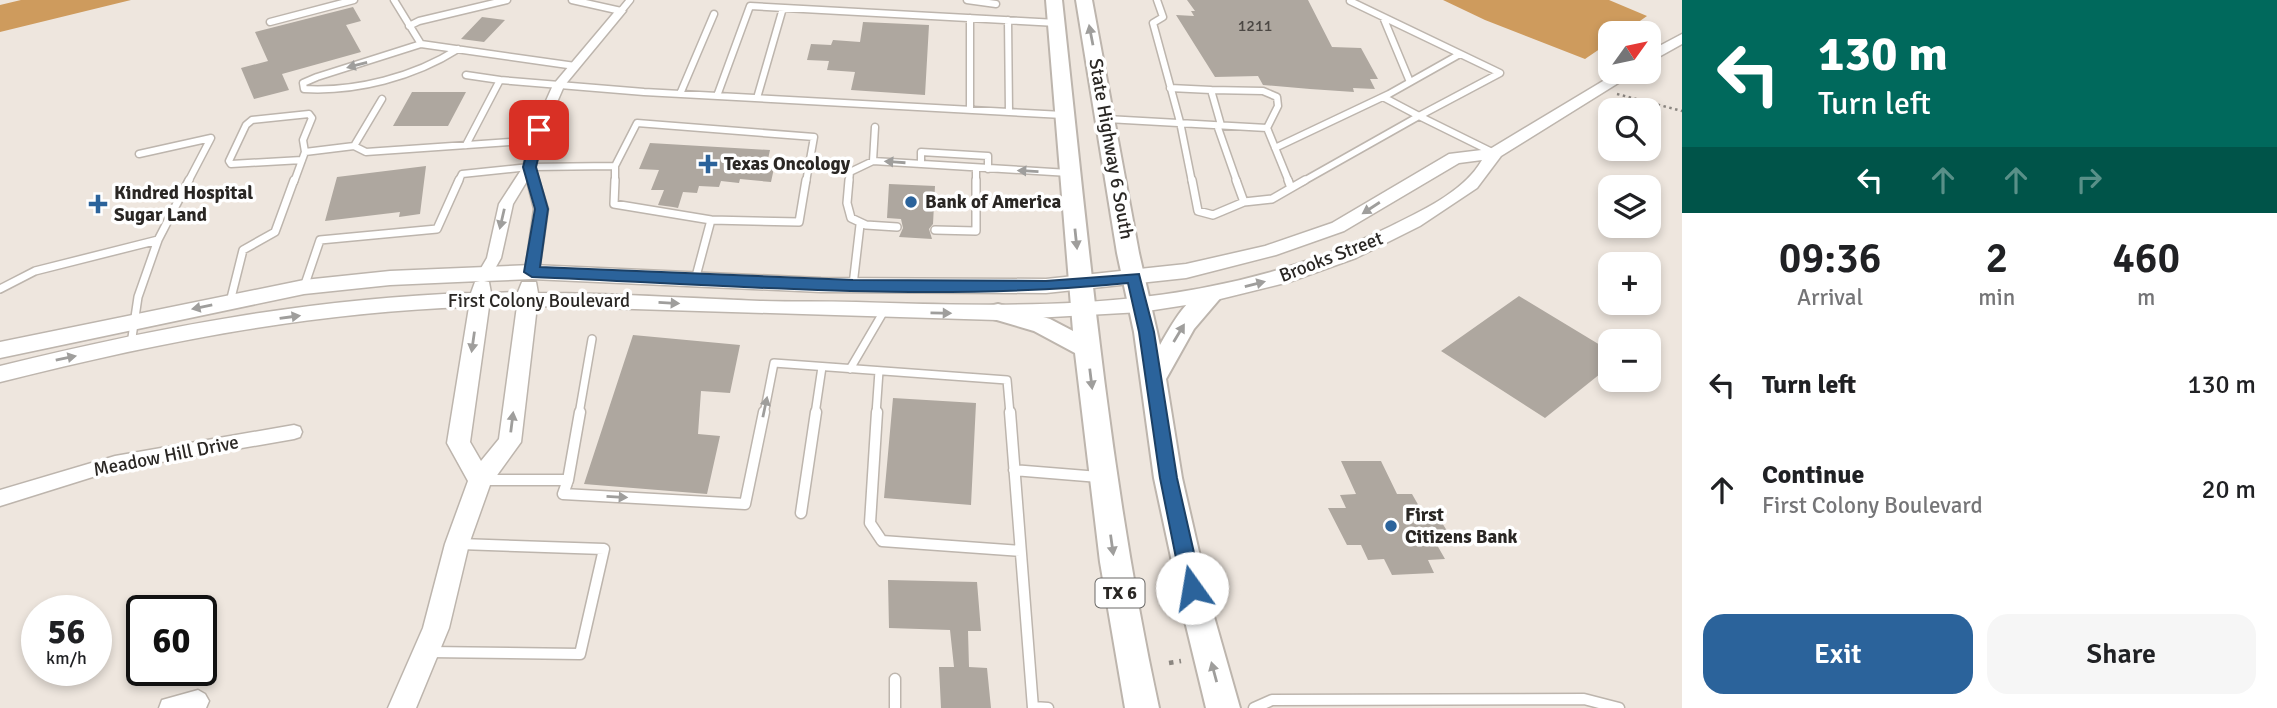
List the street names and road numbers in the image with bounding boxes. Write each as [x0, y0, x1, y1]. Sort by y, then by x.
street label: State Highway 6 South [1083, 57, 1139, 241]
street label: Brooks Street [1276, 226, 1387, 288]
street label: First Colony Boulevard [448, 289, 630, 313]
street label: Meadow Hill Drive [91, 430, 241, 482]
road number: TX 6 [1096, 578, 1144, 608]

